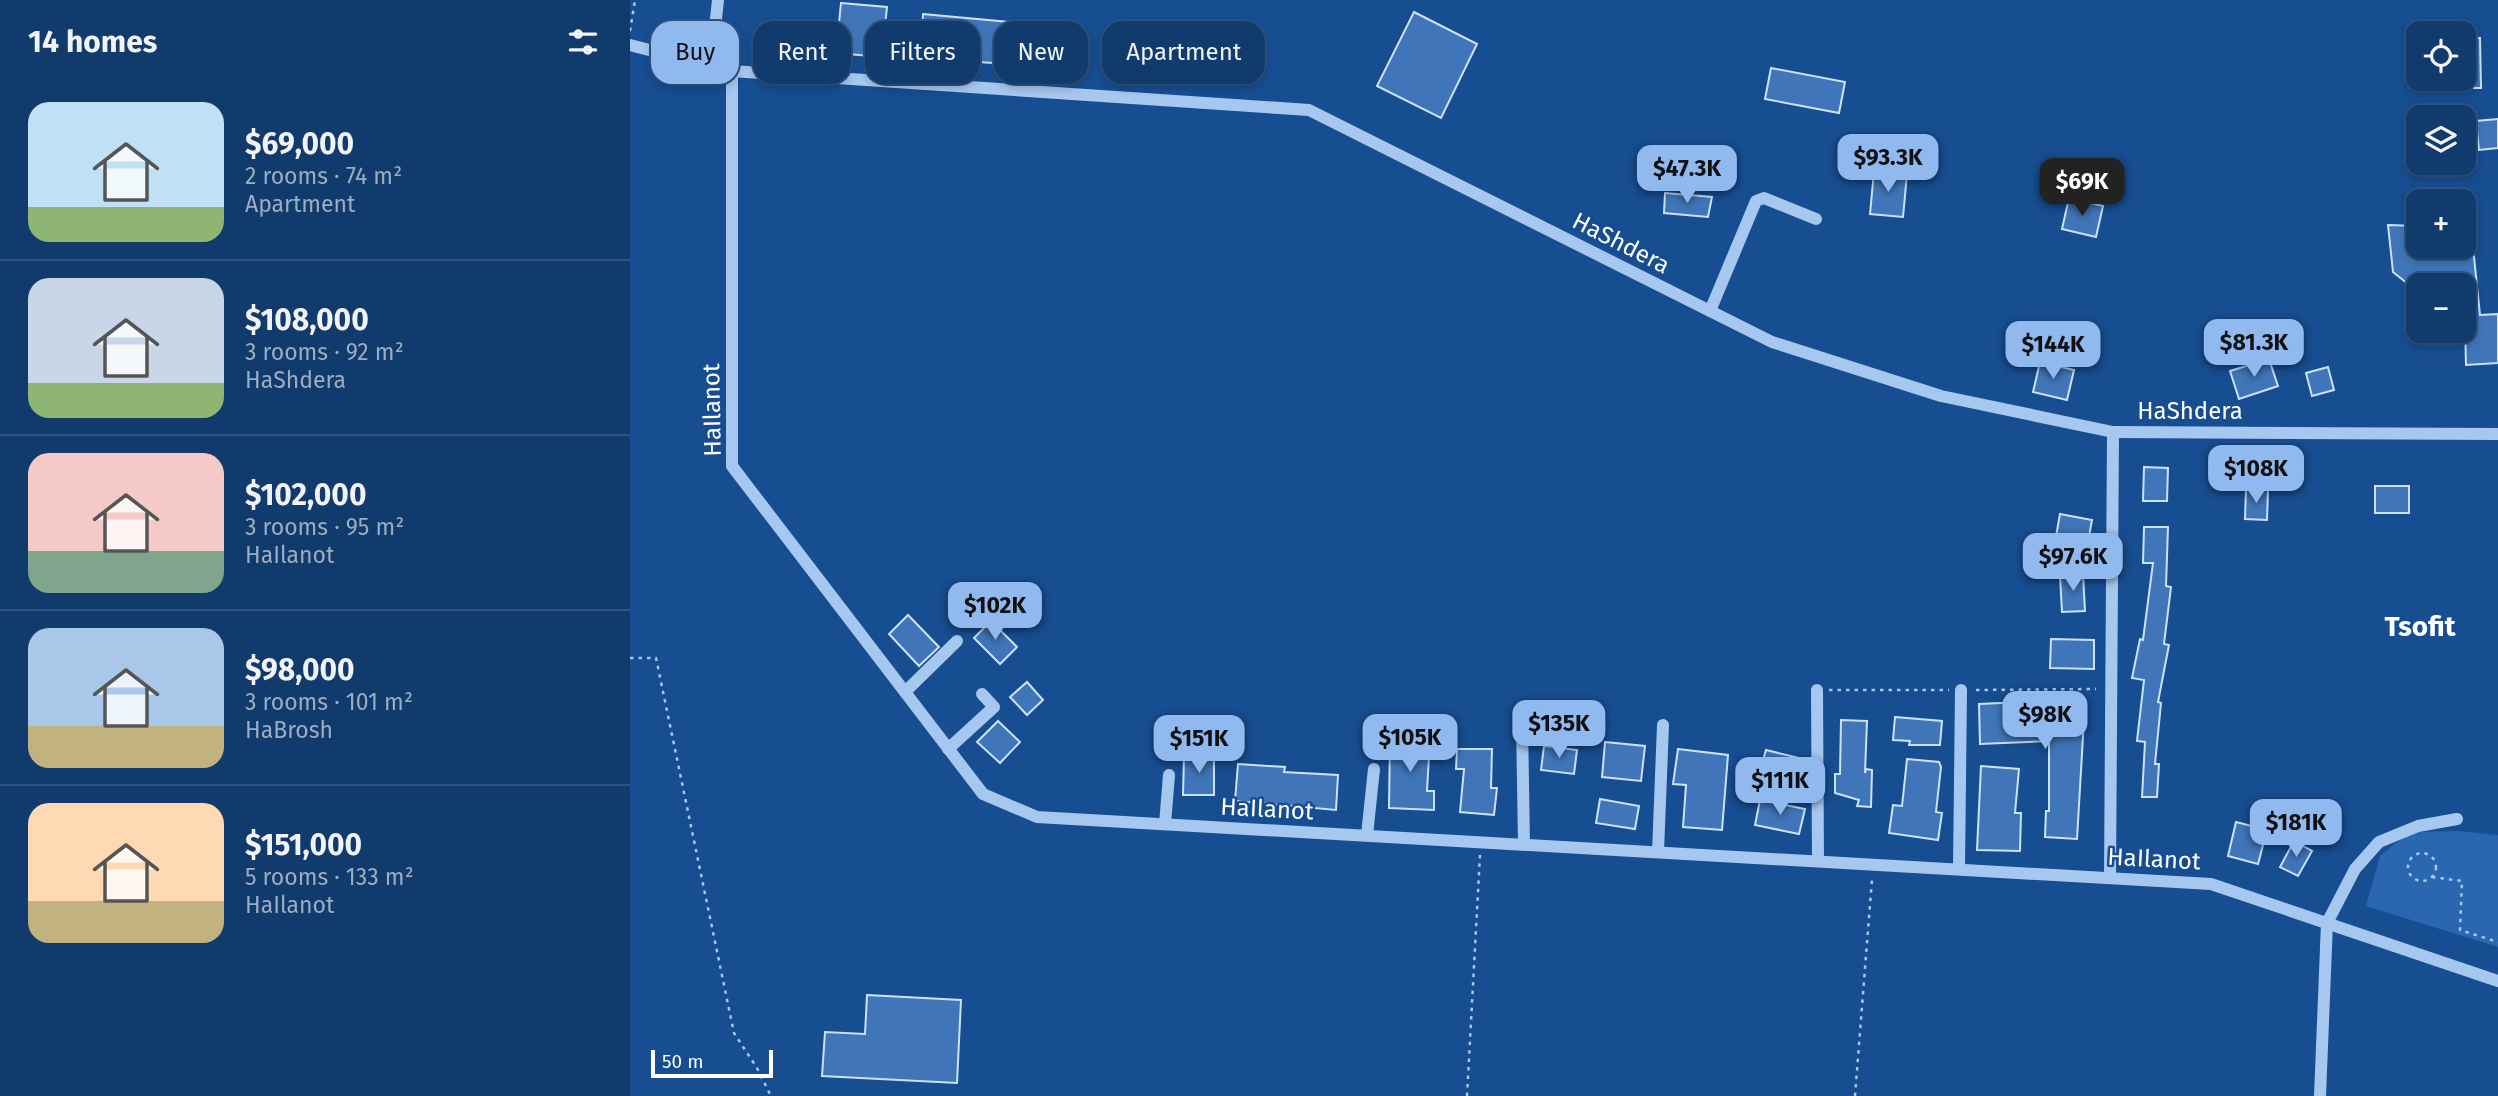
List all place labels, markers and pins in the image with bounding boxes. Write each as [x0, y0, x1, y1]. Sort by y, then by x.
pin: $93.3K [1831, 134, 1945, 194]
pin: $47.3K [1630, 146, 1744, 205]
pin: $69K [2041, 158, 2123, 218]
pin: $81.3K [2197, 320, 2311, 379]
pin: $144K [2004, 322, 2102, 381]
pin: $108K [2207, 446, 2305, 505]
pin: $97.6K [2016, 534, 2130, 593]
pin: $102K [946, 582, 1044, 642]
pin: $98K [2004, 692, 2086, 751]
pin: $135K [1510, 700, 1608, 760]
pin: $105K [1361, 714, 1459, 774]
pin: $151K [1150, 716, 1248, 775]
pin: $111K [1731, 758, 1829, 817]
pin: $181K [2247, 800, 2345, 859]

